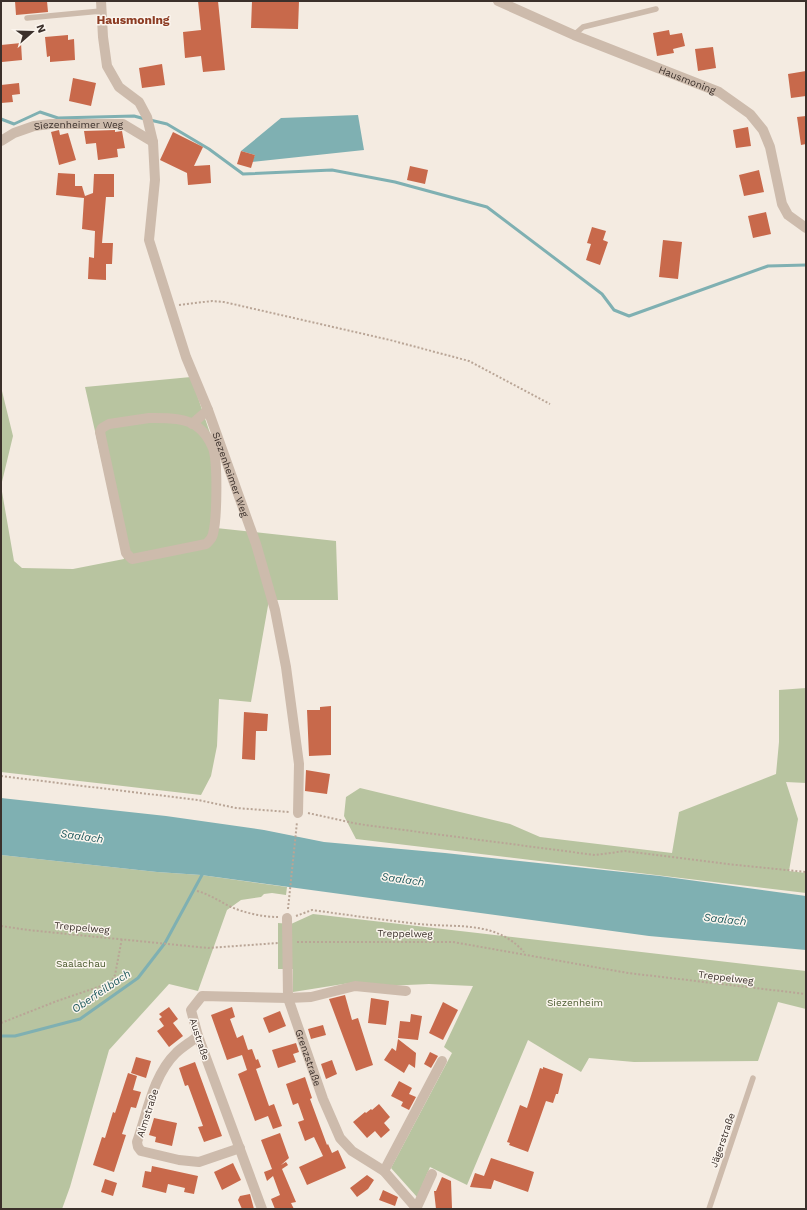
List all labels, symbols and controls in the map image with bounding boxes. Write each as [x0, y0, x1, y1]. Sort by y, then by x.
north arrow [12, 12, 52, 52]
district label: Hausmoning [96, 13, 170, 27]
text: N [33, 23, 48, 35]
street label: Hausmoning [657, 64, 718, 96]
street label: Siezenheimer Weg [33, 119, 124, 132]
street label: Siezenheimer Weg [210, 431, 251, 519]
water label: Saalach [60, 827, 104, 846]
water label: Saalach [381, 870, 425, 889]
water label: Saalach [703, 911, 747, 928]
street label: Treppelweg [54, 920, 111, 935]
street label: Treppelweg [377, 928, 434, 939]
park label: Saalachau [56, 958, 106, 969]
water label: Oberfeilbach [69, 967, 133, 1016]
street label: Treppelweg [698, 969, 755, 986]
park label: Siezenheim [547, 997, 603, 1008]
street label: Austraße [188, 1017, 212, 1062]
street label: Grenzstraße [293, 1028, 323, 1088]
street label: Almstraße [134, 1087, 161, 1139]
street label: Jägerstraße [708, 1111, 737, 1169]

